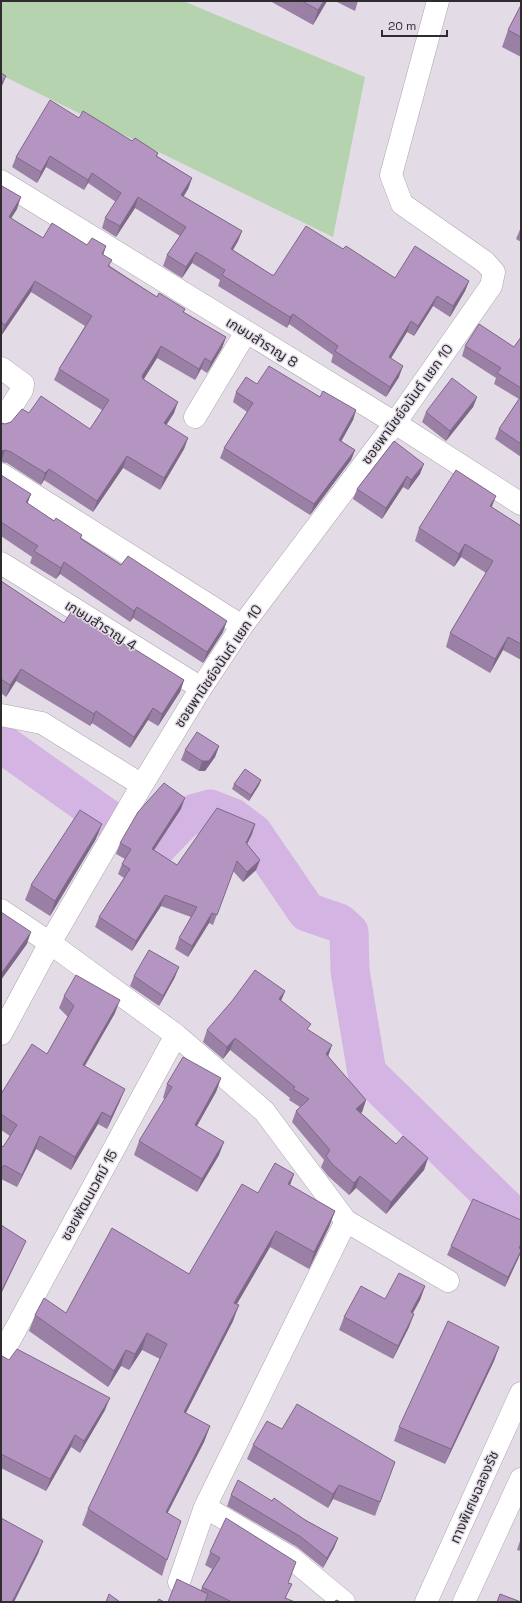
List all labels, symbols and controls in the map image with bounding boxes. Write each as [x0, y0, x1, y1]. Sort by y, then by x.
scale bar [382, 12, 447, 38]
text: 20 m [388, 18, 416, 34]
street label: เกษมสำราญ 8 [223, 313, 301, 371]
street label: ซอยพานิชย์อนันต์ แยก 10 [357, 340, 457, 468]
street label: เกษมสำราญ 4 [62, 596, 140, 654]
street label: ซอยพานิชย์อนันต์ แยก 10 [170, 601, 266, 731]
street label: ซอยพัฒนเวศม์ 15 [57, 1146, 121, 1244]
street label: ทางพิเศษฉลองรัช [445, 1448, 503, 1546]

